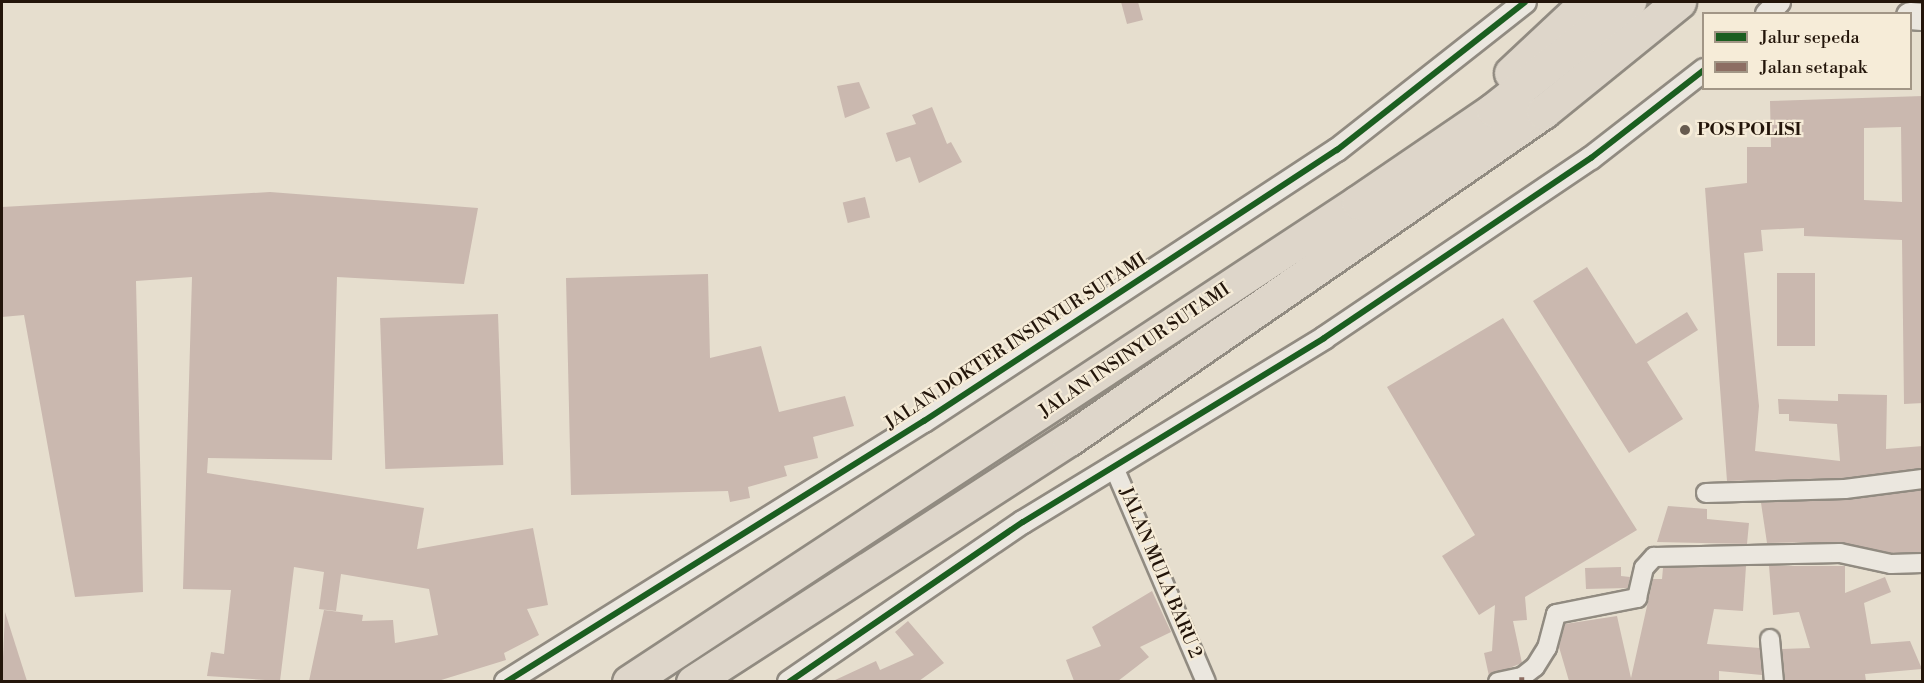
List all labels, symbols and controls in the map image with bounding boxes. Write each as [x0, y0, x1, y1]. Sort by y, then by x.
legend [1702, 12, 1912, 90]
text: Jalur sepeda [1760, 26, 1860, 49]
text: Jalan setapak [1760, 56, 1867, 79]
place label: POS POLISI [1697, 119, 1801, 141]
marker: POS POLISI [1678, 123, 1692, 137]
street label: JALAN DOKTER INSINYUR SUTAMI [881, 249, 1151, 435]
street label: JALAN INSINYUR SUTAMI [1036, 279, 1234, 423]
street label: JALAN MULA BARU 2 [1114, 484, 1206, 662]

